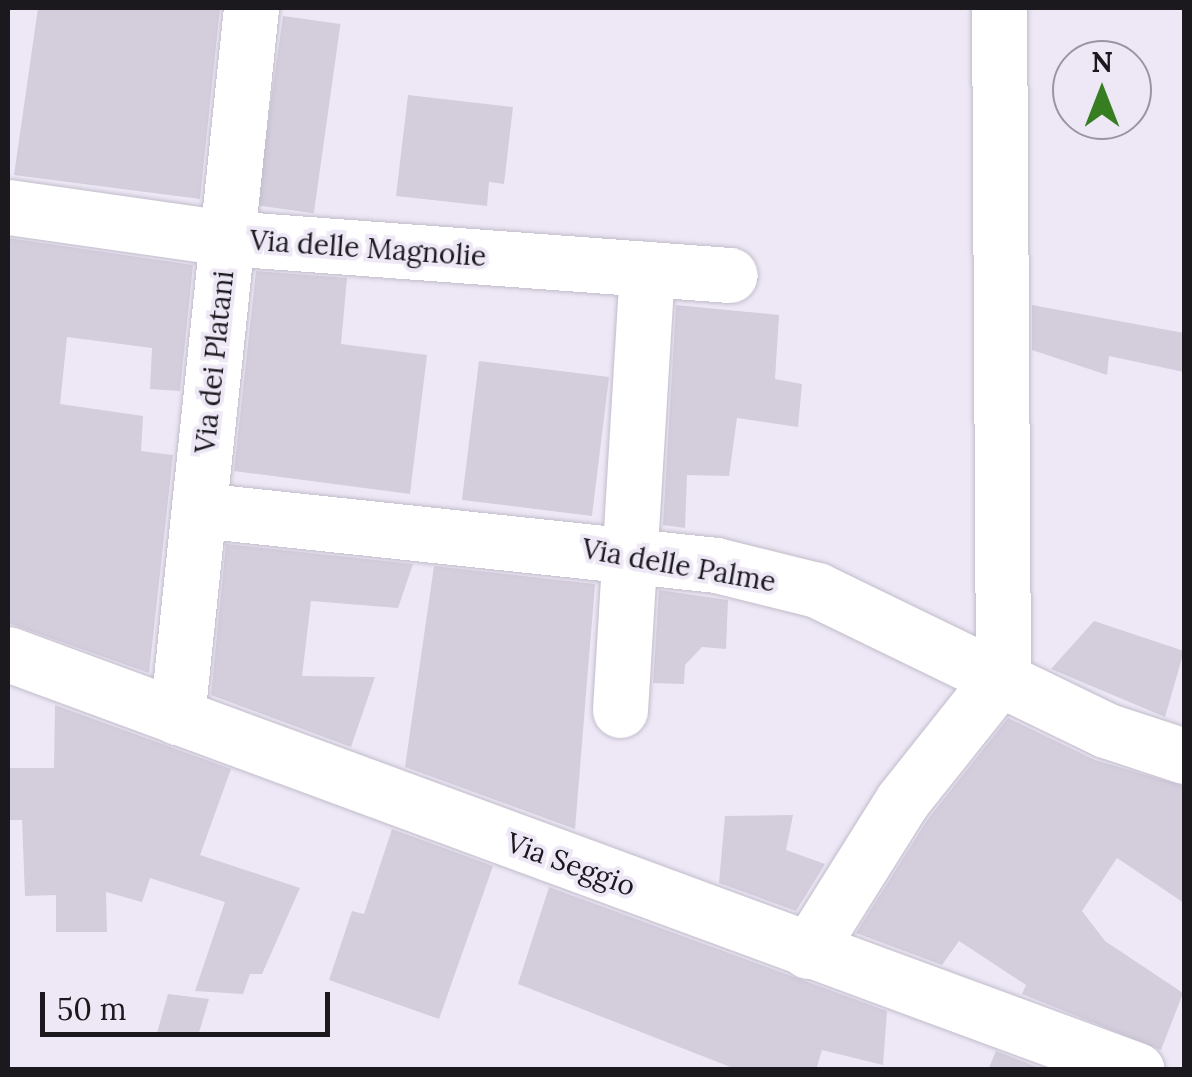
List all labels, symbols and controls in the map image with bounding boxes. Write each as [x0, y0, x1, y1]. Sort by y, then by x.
north arrow [1052, 40, 1152, 140]
text: N [1091, 44, 1113, 80]
street label: Via delle Magnolie [249, 223, 487, 273]
street label: Via dei Platani [188, 269, 240, 455]
street label: Via delle Palme [579, 531, 779, 599]
street label: Via Seggio [502, 825, 640, 903]
scale bar [45, 972, 335, 1034]
text: 50 m [57, 990, 127, 1028]

